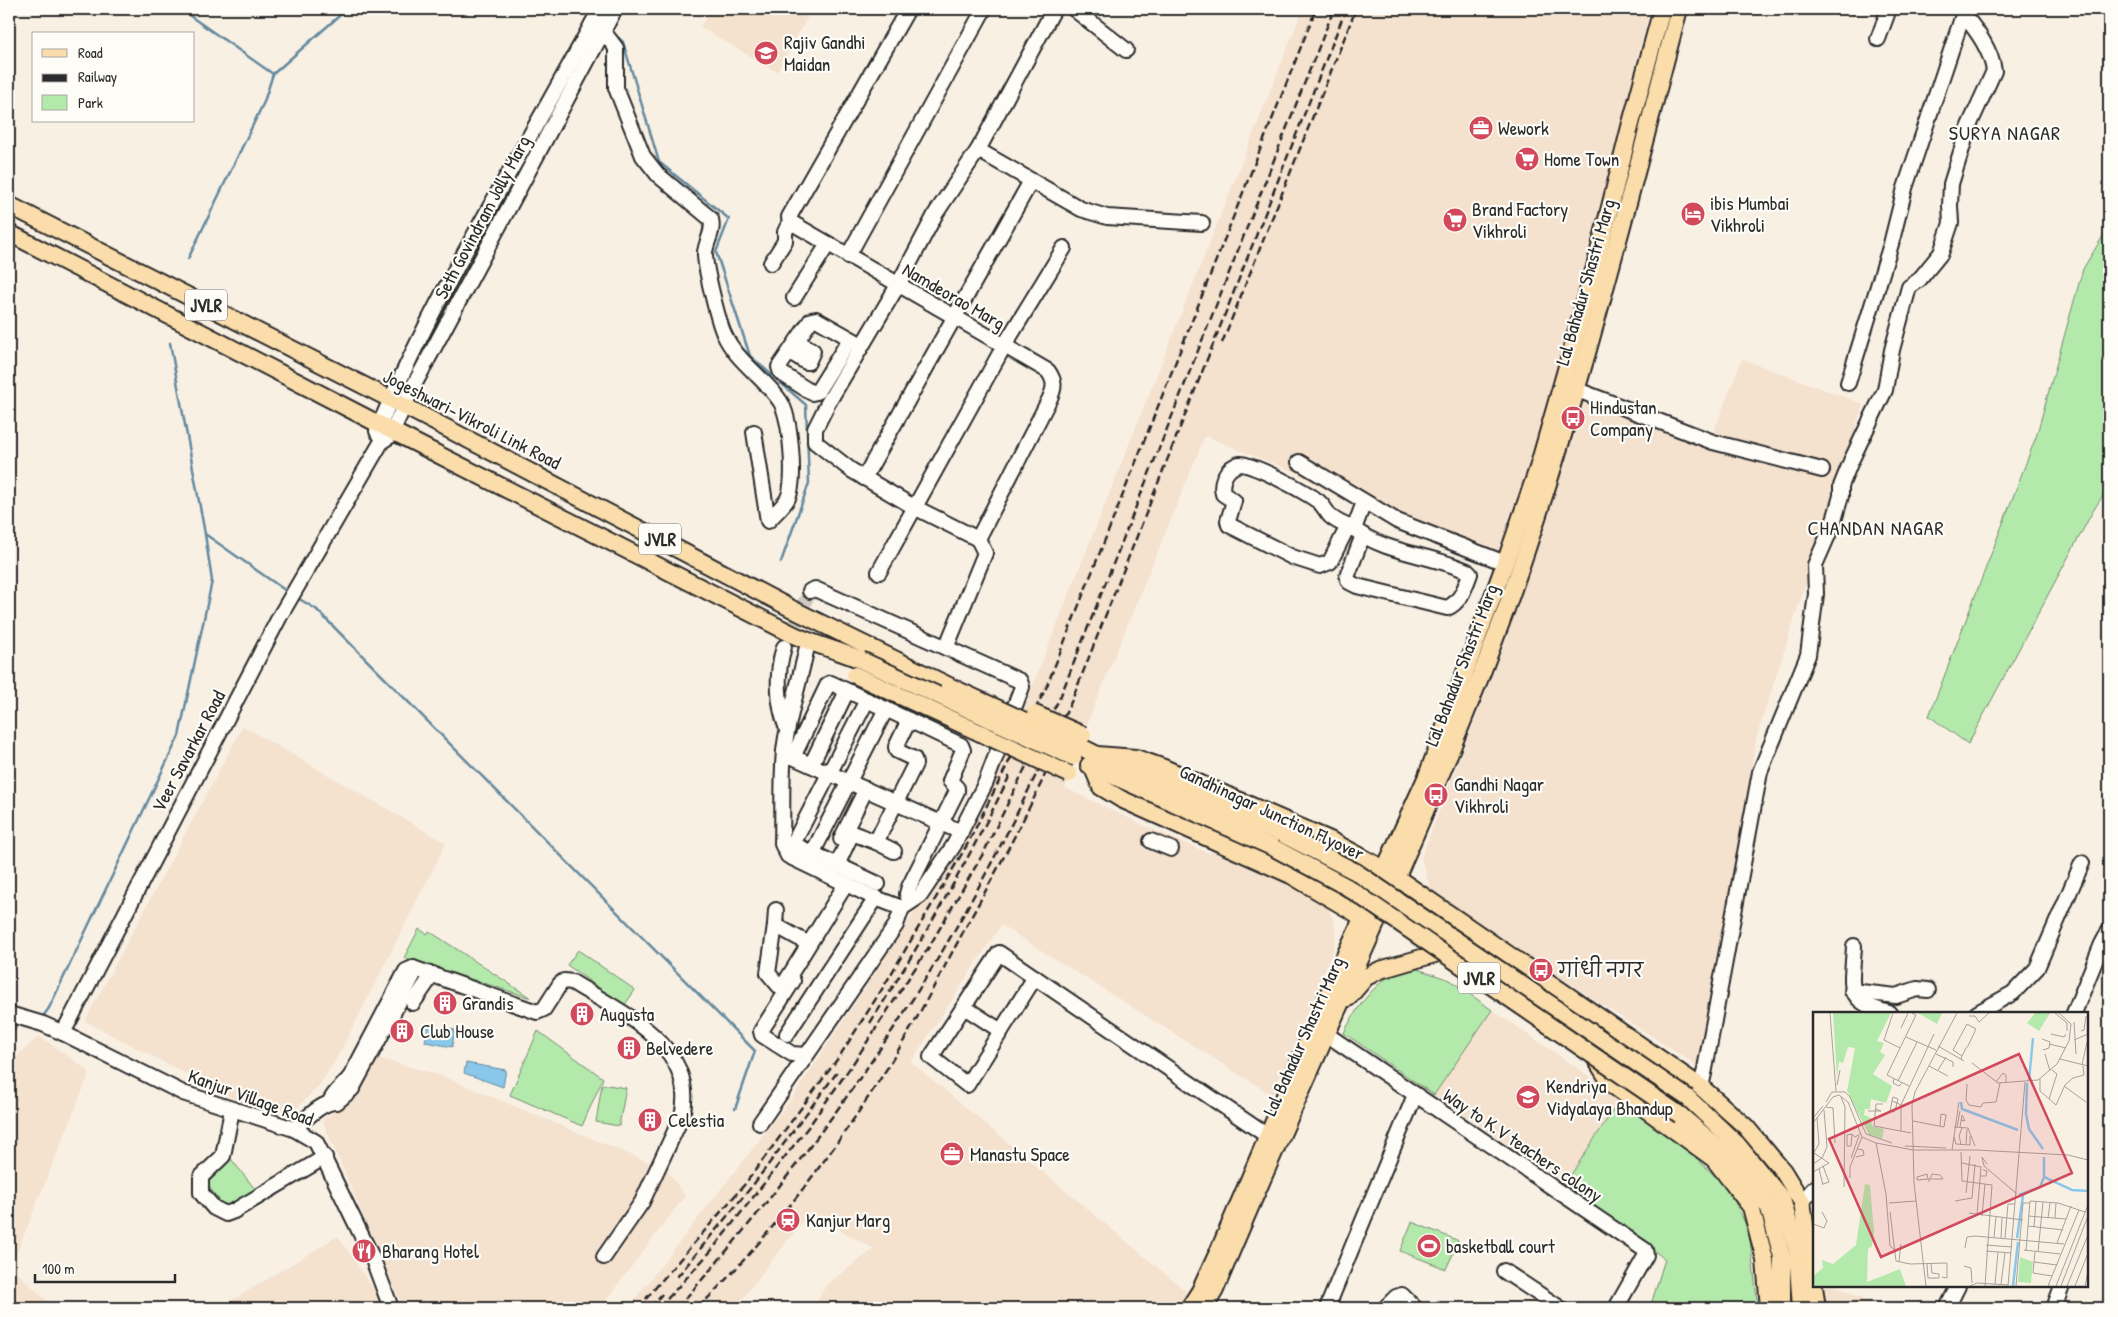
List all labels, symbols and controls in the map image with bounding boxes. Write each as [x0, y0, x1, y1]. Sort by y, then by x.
place label: Rajiv Gandhi Maidan [784, 29, 866, 77]
legend [32, 32, 195, 122]
school or university icon: Rajiv Gandhi Maidan [753, 40, 779, 66]
text: Road [78, 42, 103, 63]
text: Railway [78, 66, 117, 87]
text: Park [78, 92, 103, 113]
office icon: Wework [1468, 115, 1494, 141]
place label: Wework [1498, 115, 1549, 141]
district label: SURYA NAGAR [1949, 119, 2061, 146]
street label: Seth Govindram Jolly Marg [428, 131, 536, 303]
supermarket icon: Home Town [1514, 146, 1540, 172]
place label: Home Town [1544, 146, 1619, 172]
place label: ibis Mumbai Vikhroli [1710, 190, 1789, 238]
place label: Brand Factory Vikhroli [1472, 196, 1568, 244]
street label: Lal Bahadur Shastri Marg [1549, 196, 1621, 368]
hotel icon: ibis Mumbai Vikhroli [1680, 201, 1706, 227]
supermarket icon: Brand Factory Vikhroli [1442, 207, 1468, 233]
street label: Namdeorao Marg [898, 256, 1010, 336]
road number: JVLR [185, 290, 227, 320]
street label: Jogeshwari-Vikroli Link Road [379, 363, 566, 475]
place label: Hindustan Company [1590, 394, 1657, 442]
bus stop icon: Hindustan Company [1560, 405, 1586, 431]
district label: CHANDAN NAGAR [1807, 514, 1945, 541]
road number: JVLR [639, 524, 681, 554]
street label: Lal Bahadur Shastri Marg [1418, 580, 1504, 750]
street label: Veer Savarkar Road [145, 685, 231, 816]
street label: Gandhinagar Junction Flyover [1176, 758, 1369, 866]
place label: Gandhi Nagar Vikhroli [1454, 771, 1545, 819]
bus stop icon: Gandhi Nagar Vikhroli [1423, 782, 1449, 808]
street label: Lal Bahadur Shastri Marg [1256, 952, 1350, 1120]
place label: गांधी नगर [1557, 955, 1645, 983]
bus stop icon: गांधी नगर [1528, 957, 1554, 983]
road number: JVLR [1458, 962, 1500, 994]
building icon: Grandis [432, 990, 458, 1016]
place label: Grandis [462, 990, 513, 1016]
building icon: Augusta [569, 1001, 595, 1027]
place label: Augusta [600, 1001, 655, 1027]
inset map [1813, 1012, 2088, 1287]
building icon: Club House [389, 1018, 415, 1044]
place label: Club House [420, 1018, 495, 1044]
building icon: Belvedere [616, 1035, 642, 1061]
place label: Belvedere [646, 1035, 714, 1061]
street label: Kanjur Village Road [185, 1062, 318, 1132]
place label: Kendriya Vidyalaya Bhandup [1546, 1073, 1673, 1121]
street label: Way to K.V teachers colony [1438, 1082, 1608, 1208]
school or university icon: Kendriya Vidyalaya Bhandup [1515, 1084, 1541, 1110]
building icon: Celestia [637, 1107, 663, 1133]
place label: Celestia [668, 1107, 725, 1133]
office icon: Manastu Space [939, 1141, 965, 1167]
place label: Manastu Space [970, 1141, 1070, 1167]
station icon: Kanjur Marg [775, 1207, 801, 1233]
place label: Kanjur Marg [806, 1207, 890, 1233]
sports icon: basketball court [1416, 1233, 1442, 1259]
place label: basketball court [1446, 1233, 1555, 1259]
restaurant icon: Bharang Hotel [351, 1238, 377, 1264]
place label: Bharang Hotel [382, 1238, 480, 1264]
scale bar [35, 1252, 175, 1284]
text: 100 m [42, 1258, 75, 1279]

